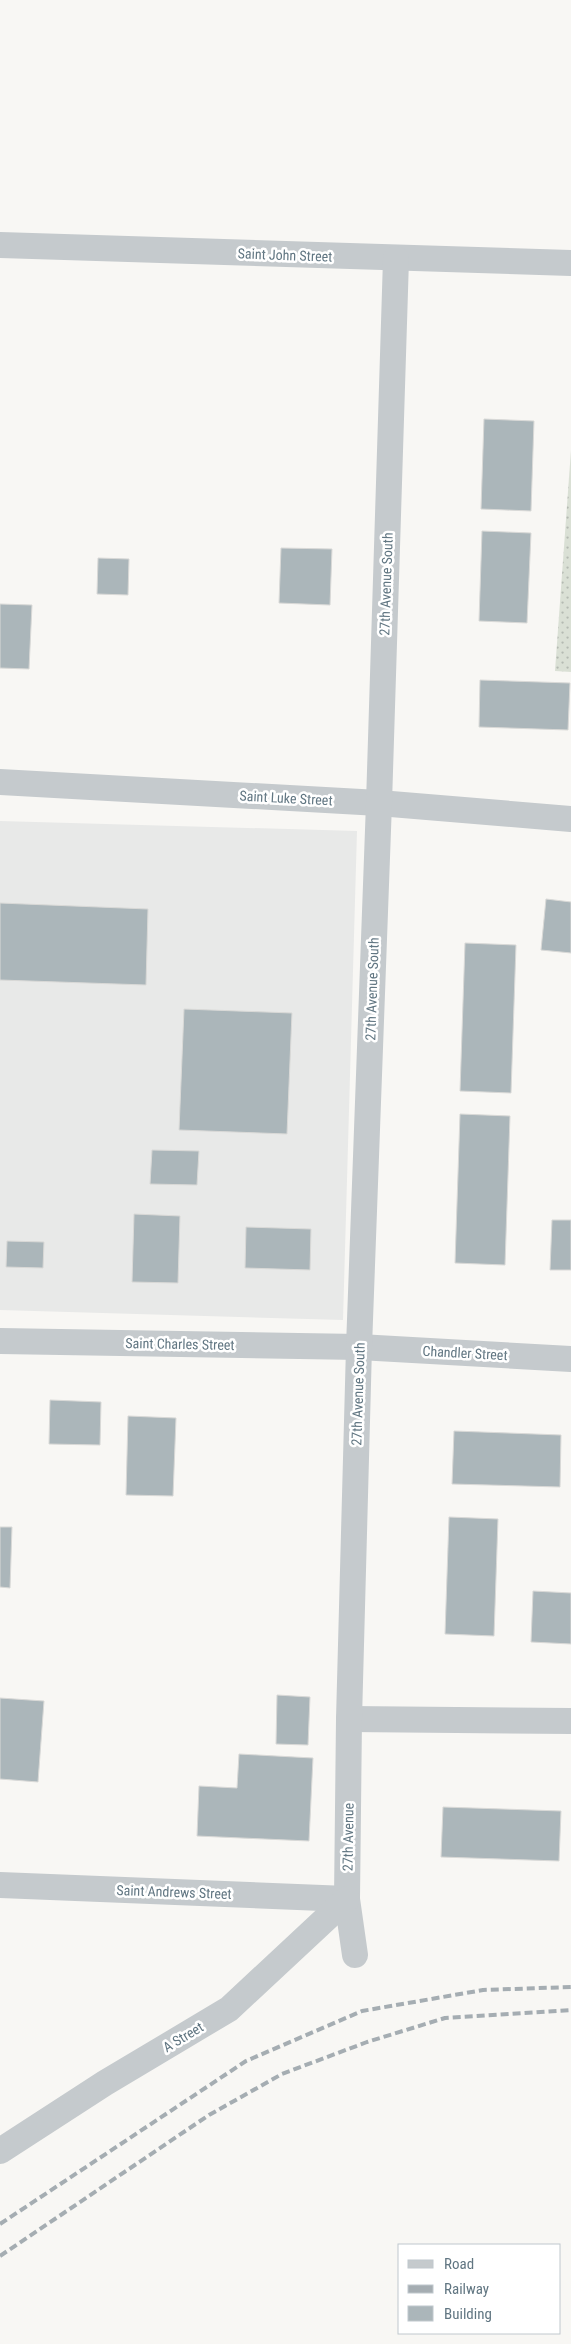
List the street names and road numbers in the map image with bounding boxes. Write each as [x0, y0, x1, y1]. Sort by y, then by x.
street label: Saint John Street [237, 245, 333, 265]
street label: 27th Avenue South [376, 532, 396, 636]
street label: Saint Luke Street [239, 788, 333, 808]
street label: 27th Avenue South [362, 937, 382, 1041]
street label: Saint Charles Street [125, 1335, 235, 1353]
street label: 27th Avenue South [348, 1342, 368, 1446]
street label: Chandler Street [422, 1343, 508, 1363]
street label: 27th Avenue [339, 1802, 357, 1871]
street label: Saint Andrews Street [116, 1882, 232, 1902]
street label: A Street [160, 2019, 206, 2055]

